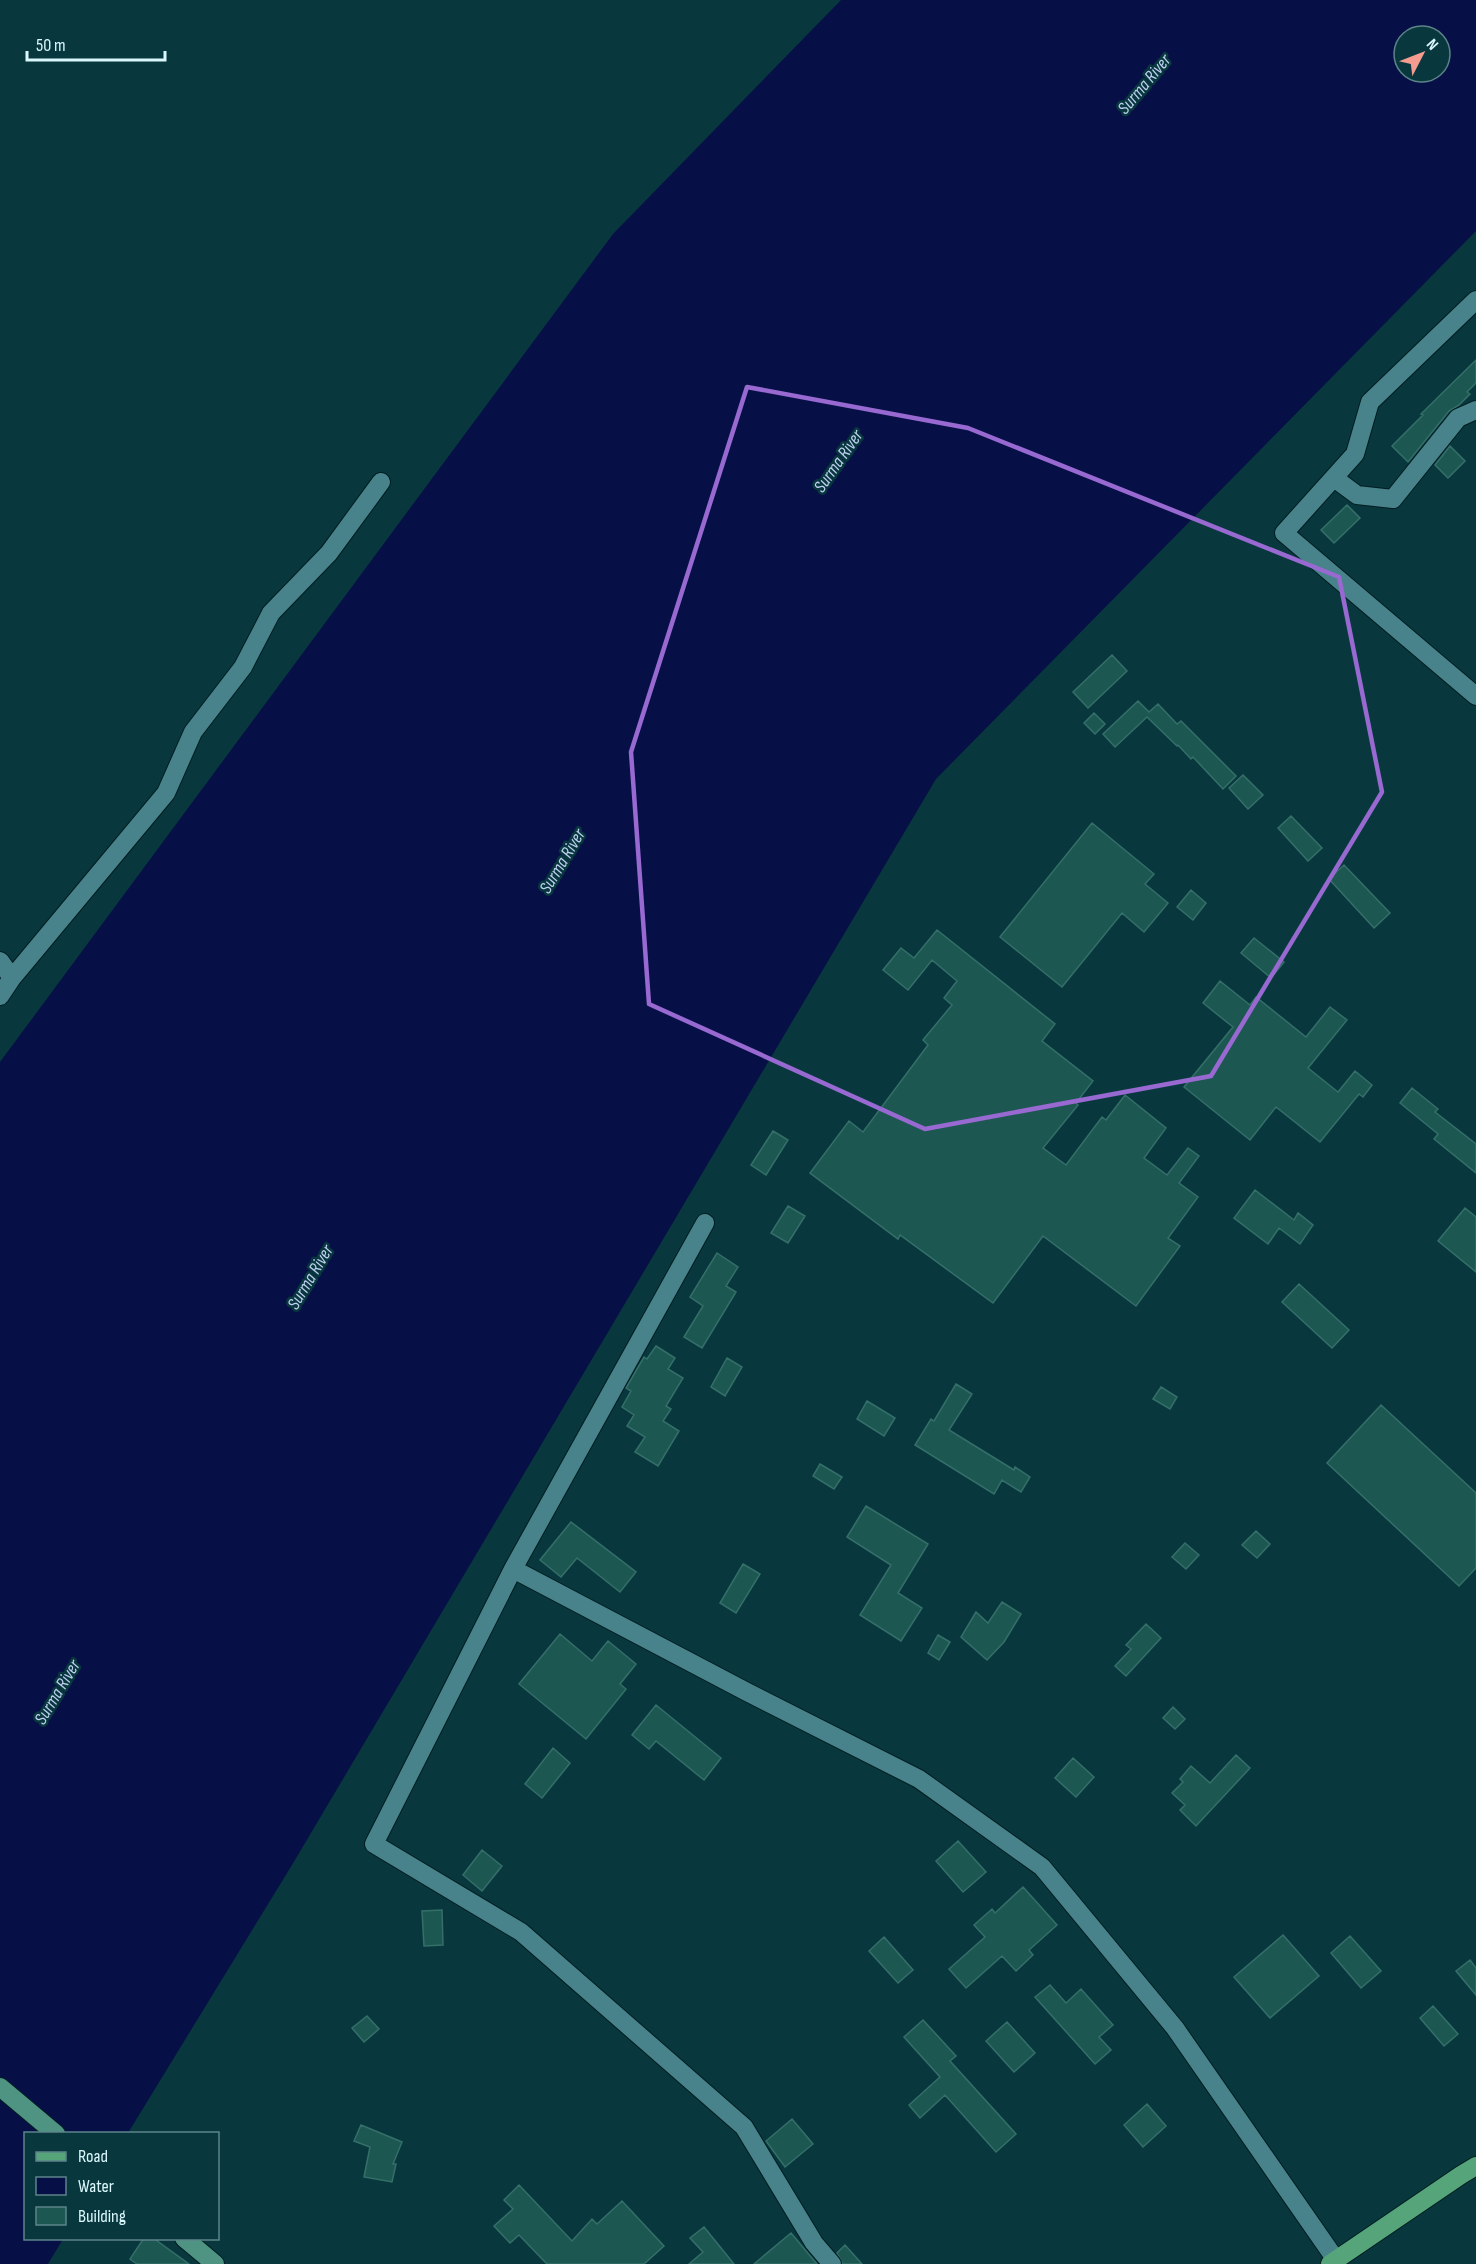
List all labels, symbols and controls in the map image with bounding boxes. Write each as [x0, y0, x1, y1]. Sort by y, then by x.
scale bar [27, 24, 165, 62]
north arrow [1392, 24, 1452, 84]
text: 50 m [36, 35, 66, 56]
text: N [1422, 35, 1442, 54]
water label: Surma River [1113, 49, 1176, 118]
water label: Surma River [809, 425, 868, 497]
water label: Surma River [535, 824, 590, 897]
water label: Surma River [283, 1240, 338, 1313]
water label: Surma River [30, 1655, 85, 1728]
legend [24, 2132, 219, 2240]
text: Road [78, 2146, 108, 2167]
text: Water [78, 2176, 114, 2197]
text: Building [78, 2206, 126, 2227]

